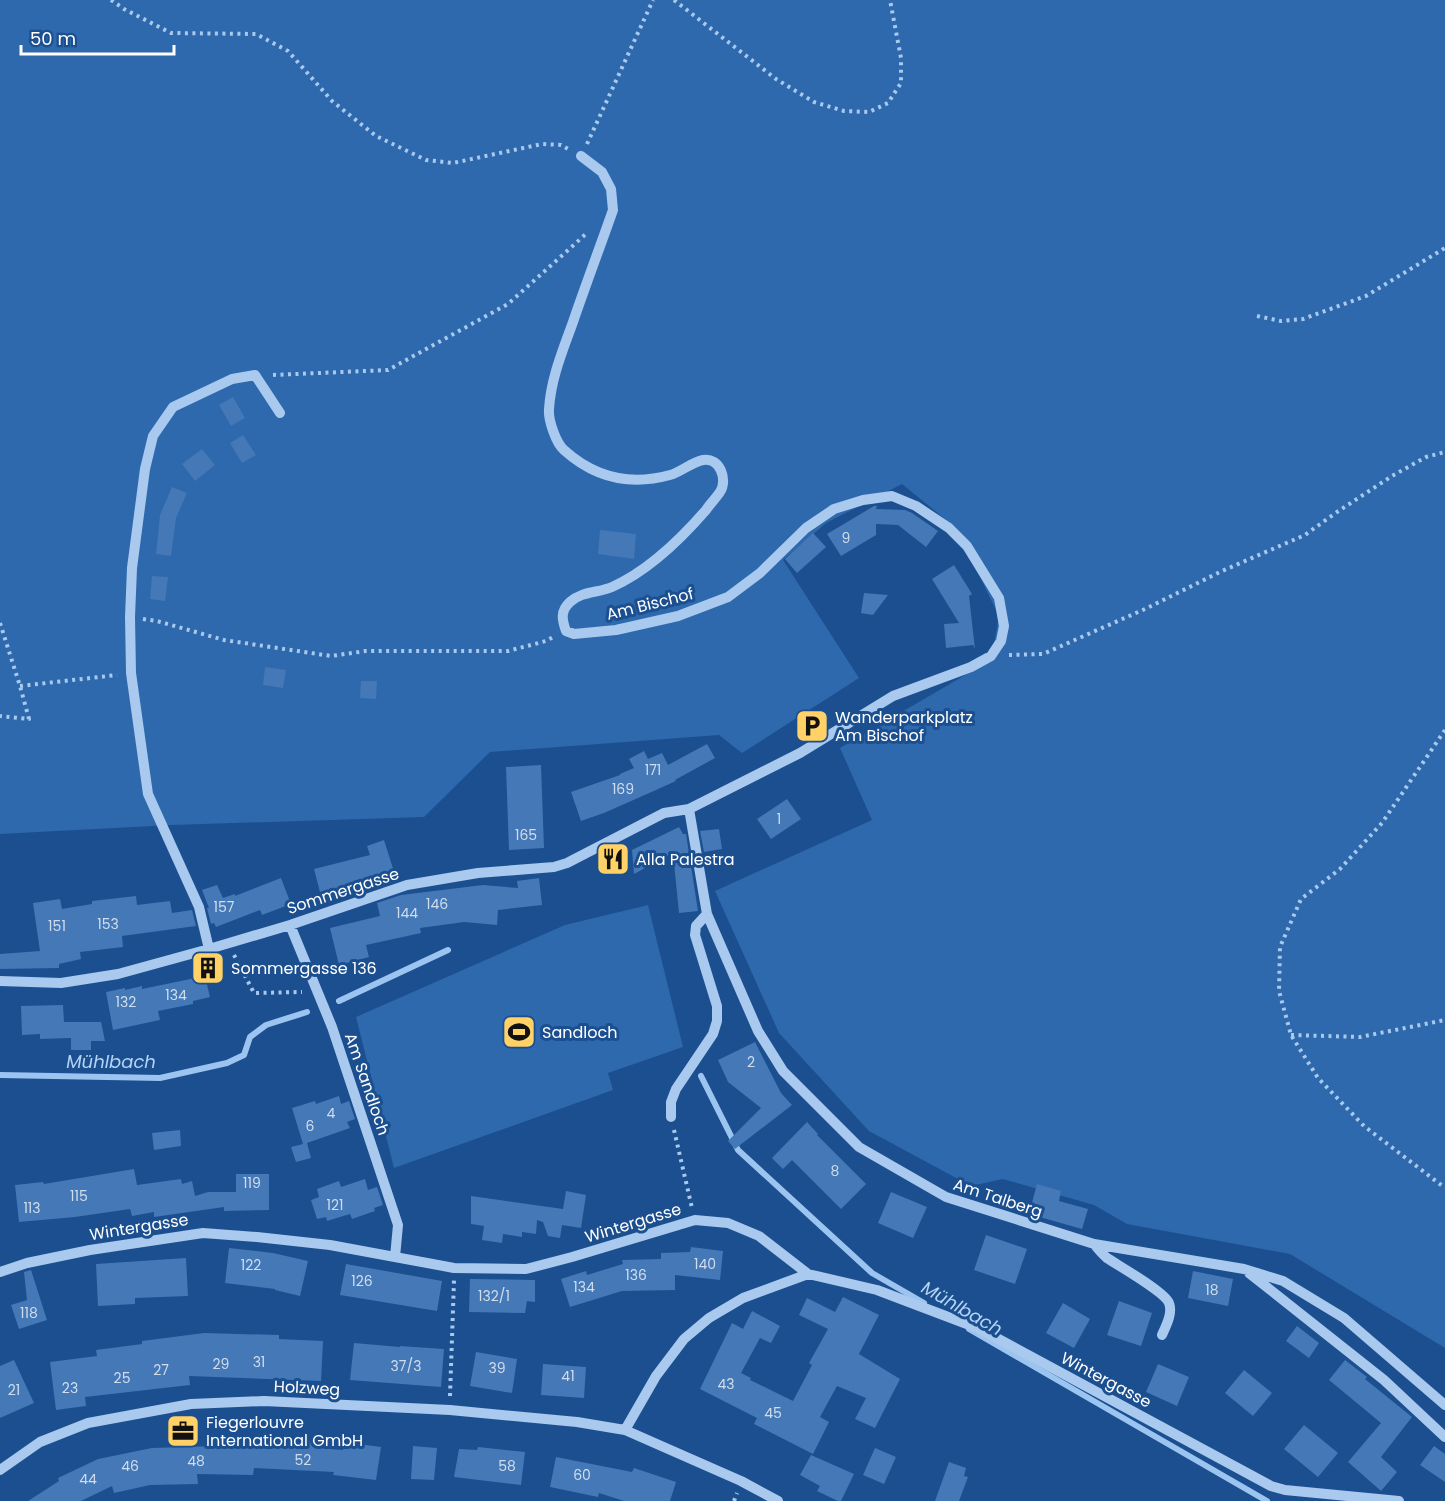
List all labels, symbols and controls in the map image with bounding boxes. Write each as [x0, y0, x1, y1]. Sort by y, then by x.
scale bar [21, 18, 174, 56]
text: 50 m [30, 26, 76, 51]
house number: 9 [842, 528, 850, 548]
street label: Am Bischof [604, 582, 696, 626]
place label: Wanderparkplatz Am Bischof [835, 706, 973, 747]
parking icon: Wanderparkplatz Am Bischof [794, 708, 830, 744]
house number: 171 [645, 760, 661, 780]
house number: 169 [612, 779, 634, 799]
house number: 1 [777, 809, 781, 829]
house number: 165 [515, 825, 537, 845]
restaurant icon: Alla Palestra [595, 841, 631, 877]
place label: Alla Palestra [636, 848, 735, 871]
street label: Sommergasse [284, 862, 402, 920]
house number: 146 [426, 894, 448, 914]
house number: 157 [214, 897, 235, 917]
house number: 144 [396, 903, 418, 923]
house number: 153 [97, 914, 119, 934]
house number: 151 [48, 916, 66, 936]
building icon: Sommergasse 136 [190, 950, 226, 986]
place label: Sommergasse 136 [231, 957, 377, 980]
house number: 134 [165, 985, 187, 1005]
house number: 132 [116, 992, 136, 1012]
sports icon: Sandloch [501, 1014, 537, 1050]
place label: Sandloch [542, 1021, 617, 1044]
street label: Am Sandloch [339, 1030, 395, 1138]
water label: Mühlbach [66, 1049, 156, 1074]
house number: 2 [747, 1052, 755, 1072]
house number: 4 [327, 1103, 336, 1123]
house number: 6 [306, 1116, 315, 1136]
house number: 8 [831, 1161, 840, 1181]
house number: 119 [243, 1173, 261, 1193]
street label: Am Talberg [950, 1173, 1046, 1223]
house number: 115 [70, 1186, 88, 1206]
house number: 121 [326, 1195, 344, 1215]
street label: Wintergasse [582, 1197, 684, 1249]
house number: 113 [23, 1198, 41, 1218]
street label: Wintergasse [88, 1208, 190, 1246]
house number: 140 [694, 1254, 716, 1274]
house number: 122 [241, 1255, 261, 1275]
house number: 136 [625, 1265, 647, 1285]
house number: 126 [351, 1271, 373, 1291]
water label: Mühlbach [917, 1275, 1007, 1341]
house number: 134 [573, 1277, 595, 1297]
house number: 18 [1205, 1280, 1219, 1300]
house number: 132/1 [478, 1286, 510, 1306]
house number: 118 [20, 1303, 38, 1323]
street label: Wintergasse [1057, 1346, 1156, 1414]
house number: 31 [253, 1352, 265, 1372]
house number: 29 [213, 1354, 229, 1374]
house number: 37/3 [391, 1356, 421, 1376]
house number: 39 [488, 1358, 506, 1378]
house number: 27 [153, 1360, 169, 1380]
house number: 41 [561, 1366, 575, 1386]
house number: 25 [114, 1368, 130, 1388]
house number: 43 [717, 1374, 735, 1394]
street label: Holzweg [273, 1375, 341, 1401]
house number: 23 [62, 1378, 78, 1398]
house number: 21 [8, 1380, 20, 1400]
house number: 45 [764, 1403, 782, 1423]
place label: Fiegerlouvre International GmbH [206, 1411, 363, 1452]
office icon: Fiegerlouvre International GmbH [165, 1413, 201, 1449]
house number: 52 [295, 1450, 311, 1470]
house number: 48 [187, 1451, 205, 1471]
house number: 46 [121, 1456, 139, 1476]
house number: 58 [498, 1456, 516, 1476]
house number: 60 [573, 1465, 591, 1485]
house number: 44 [79, 1469, 97, 1489]

